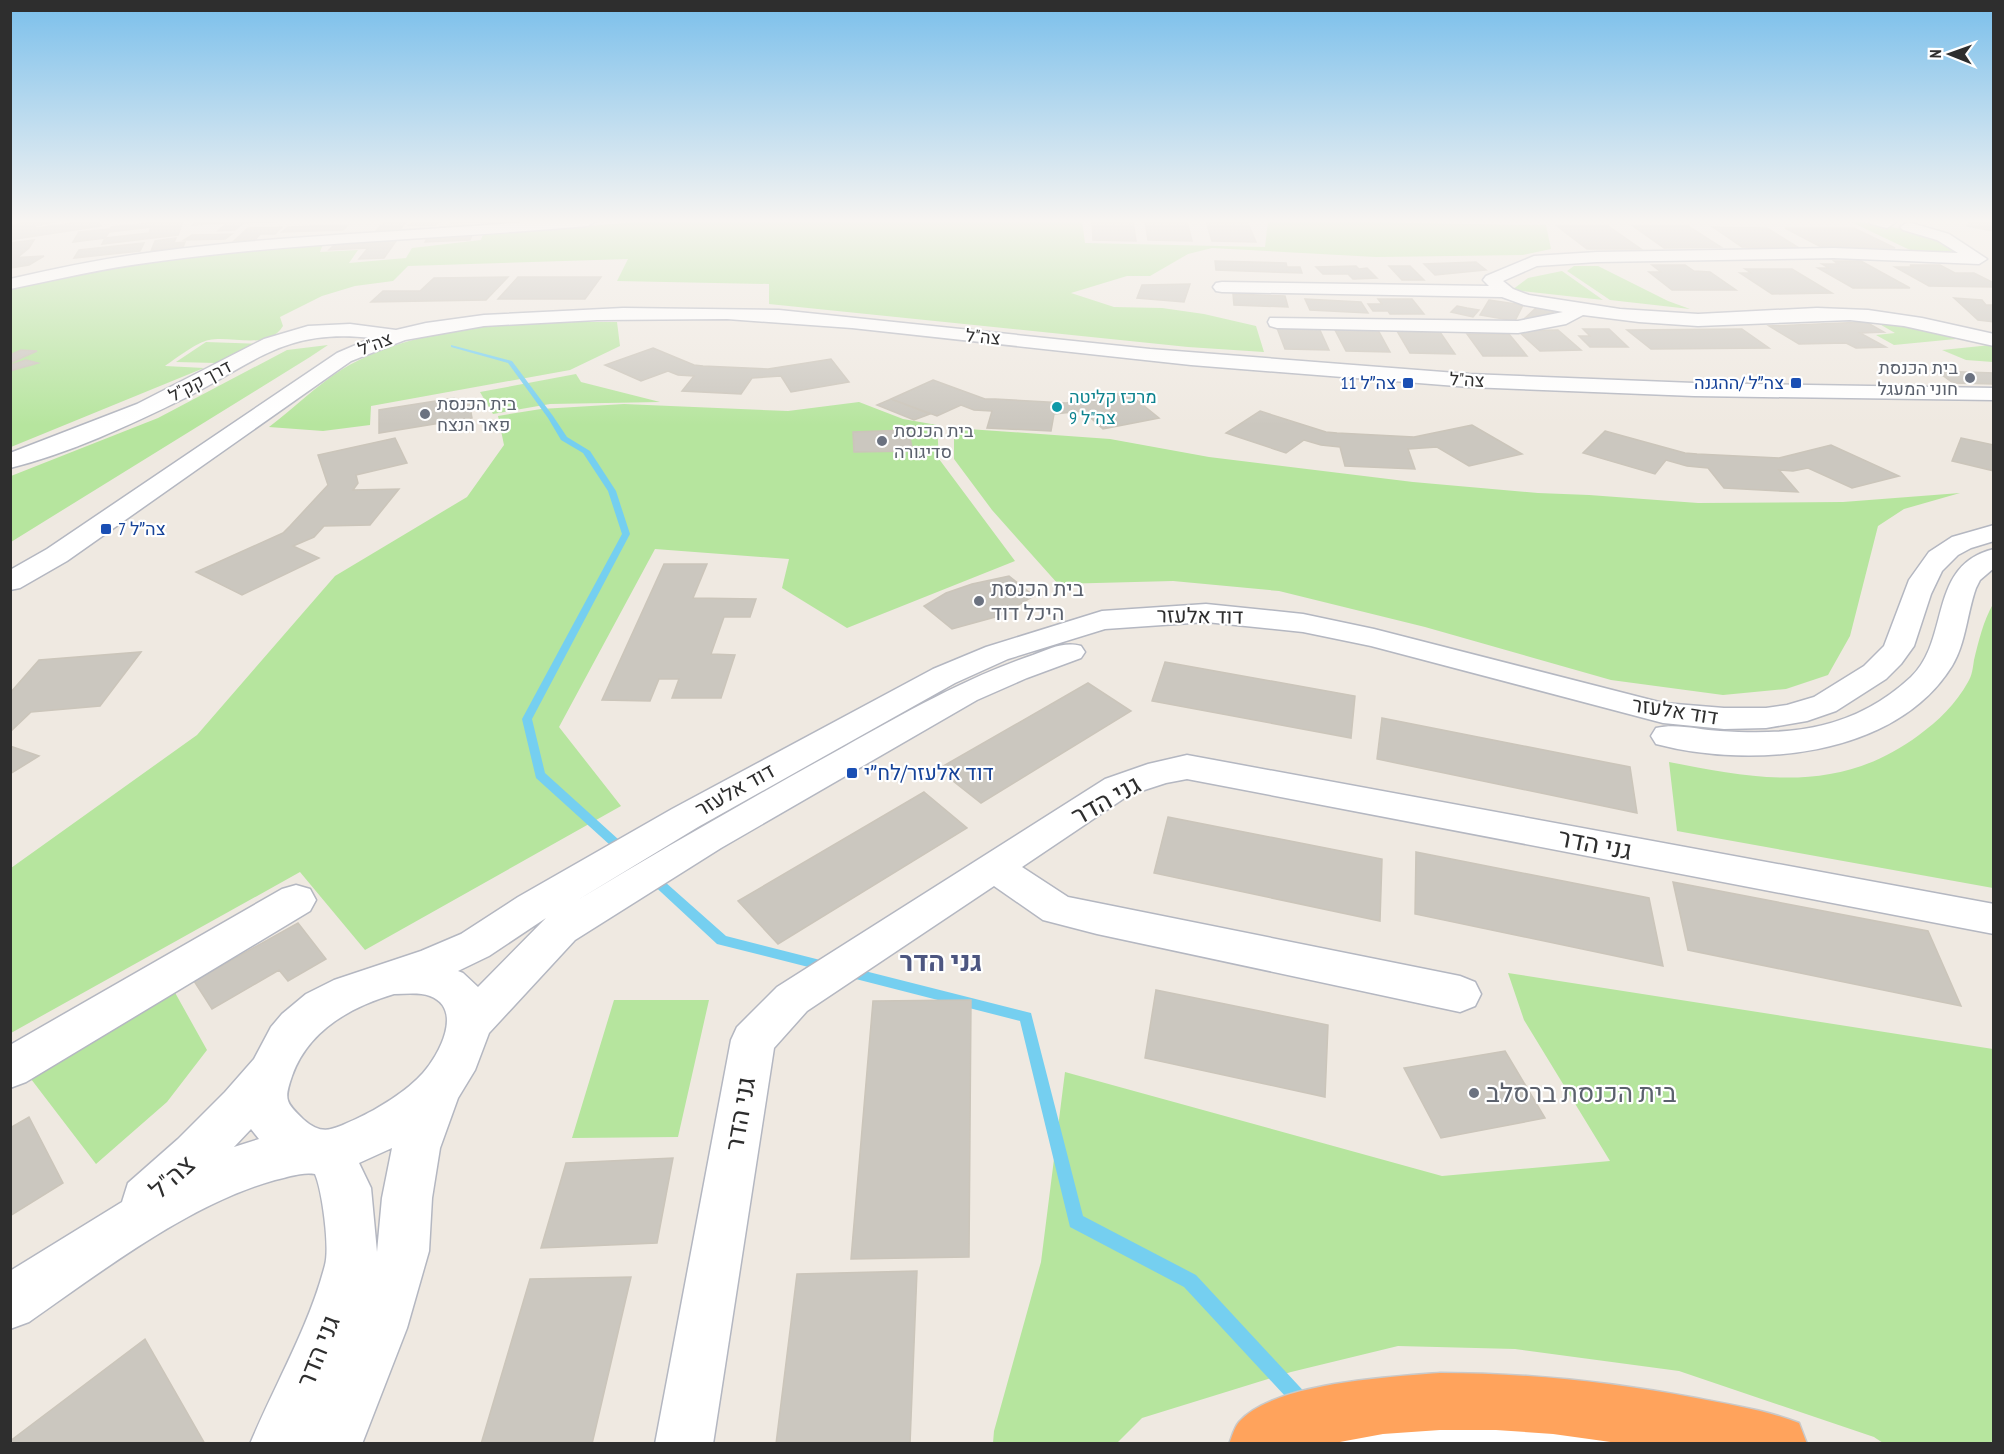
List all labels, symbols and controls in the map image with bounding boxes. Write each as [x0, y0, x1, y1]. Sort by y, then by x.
north arrow [1920, 24, 1980, 84]
text: N [1925, 49, 1945, 58]
street label: צה"ל [965, 323, 1002, 350]
street label: צה"ל [354, 327, 395, 361]
street label: דרך קק"ל [164, 355, 235, 407]
place label: בית הכנסת חוני המעגל [1877, 356, 1959, 400]
street label: צה"ל [1449, 367, 1485, 392]
place label: צה״ל 11 [1340, 371, 1396, 394]
place label: צה״ל /ההגנה [1694, 371, 1784, 394]
marker: בית הכנסת חוני המעגל [1963, 371, 1977, 385]
marker: צה״ל 11 [1401, 376, 1415, 390]
marker: צה״ל /ההגנה [1789, 376, 1803, 390]
place label: מרכז קליטה צה"ל 9 [1069, 385, 1157, 429]
place label: בית הכנסת פאר הנצח [437, 392, 517, 436]
marker: מרכז קליטה צה"ל 9 [1050, 400, 1064, 414]
marker: בית הכנסת פאר הנצח [418, 407, 432, 421]
place label: בית הכנסת סדיגורה [894, 419, 974, 463]
marker: בית הכנסת סדיגורה [875, 434, 889, 448]
place label: צה״ל 7 [118, 517, 166, 540]
marker: צה״ל 7 [99, 522, 113, 536]
place label: בית הכנסת היכל דוד [991, 575, 1084, 626]
marker: בית הכנסת היכל דוד [972, 594, 986, 608]
street label: דוד אלעזר [1156, 601, 1244, 630]
street label: דוד אלעזר [1630, 690, 1720, 731]
street label: דוד אלעזר [690, 757, 779, 822]
place label: דוד אלעזר/לח״י [864, 759, 994, 786]
marker: דוד אלעזר/לח״י [845, 766, 859, 780]
street label: גני הדר [1065, 767, 1146, 832]
street label: גני הדר [1555, 820, 1635, 867]
district label: גני הדר [900, 944, 982, 978]
street label: גני הדר [717, 1074, 762, 1153]
place label: בית הכנסת ברסלב [1486, 1076, 1677, 1109]
marker: בית הכנסת ברסלב [1467, 1086, 1481, 1100]
street label: צה"ל [142, 1148, 201, 1206]
street label: גני הדר [288, 1310, 347, 1392]

